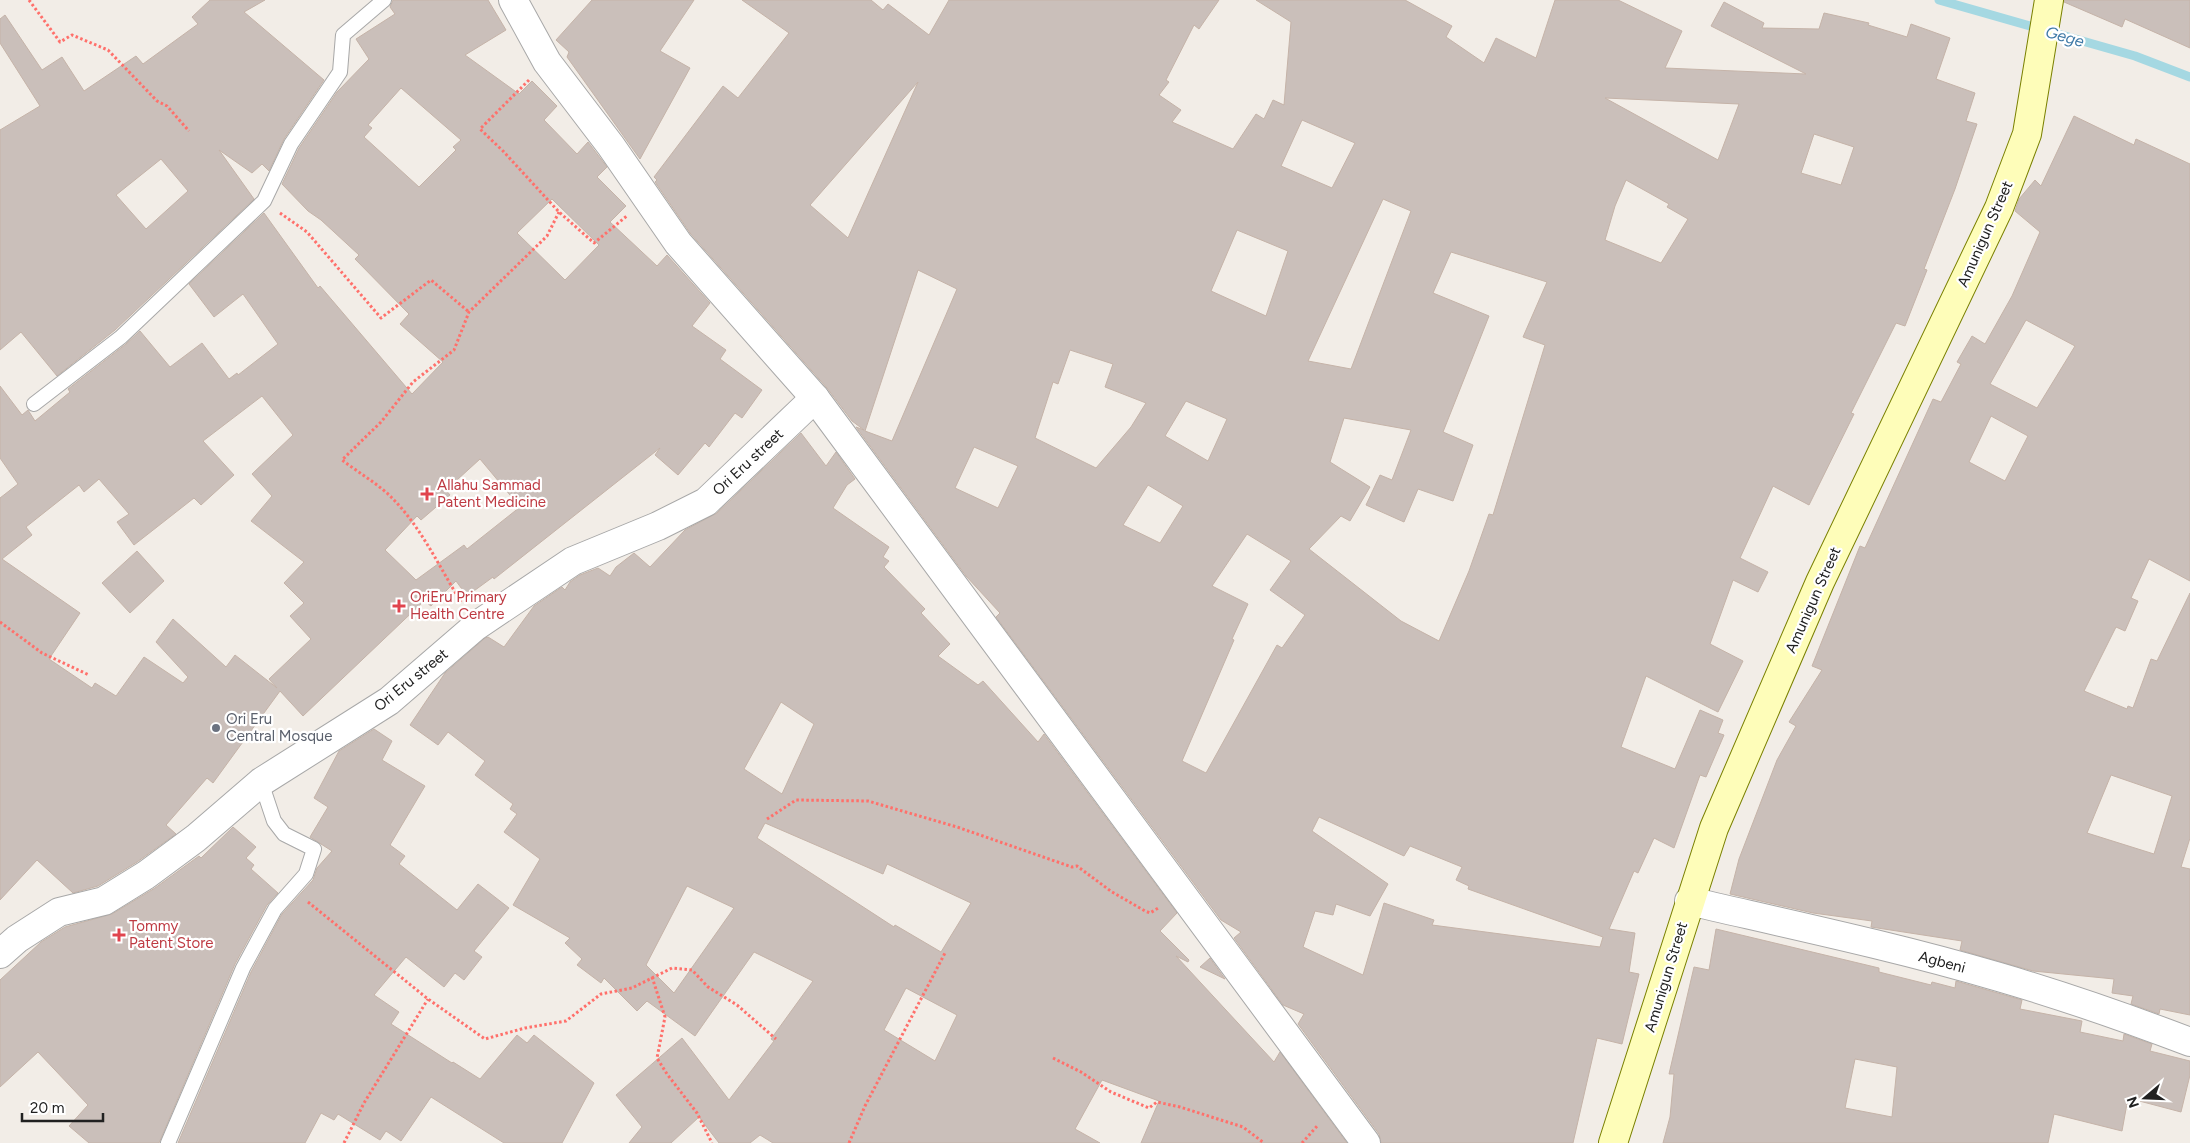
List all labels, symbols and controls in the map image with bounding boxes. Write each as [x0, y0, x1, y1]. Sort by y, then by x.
water label: Gege [2043, 22, 2086, 51]
street label: Amunigun Street [1954, 178, 2017, 290]
street label: Ori Eru street [709, 425, 787, 499]
place label: Allahu Sammad Patent Medicine [437, 476, 546, 511]
marker: Allahu Sammad Patent Medicine [421, 488, 433, 500]
street label: Amunigun Street [1782, 544, 1845, 656]
place label: OriEru Primary Health Centre [410, 588, 507, 623]
marker: OriEru Primary Health Centre [392, 599, 406, 613]
street label: Ori Eru street [370, 645, 452, 715]
place label: Ori Eru Central Mosque [226, 710, 332, 745]
marker: Ori Eru Central Mosque [210, 722, 222, 734]
place label: Tommy Patent Store [129, 917, 214, 952]
street label: Amunigun Street [1641, 919, 1691, 1034]
marker: Tommy Patent Store [113, 929, 125, 941]
street label: Agbeni [1917, 947, 1967, 977]
north arrow [2120, 1073, 2170, 1123]
scale bar [22, 1090, 104, 1122]
text: N [2123, 1094, 2143, 1110]
text: 20 m [30, 1099, 64, 1117]

